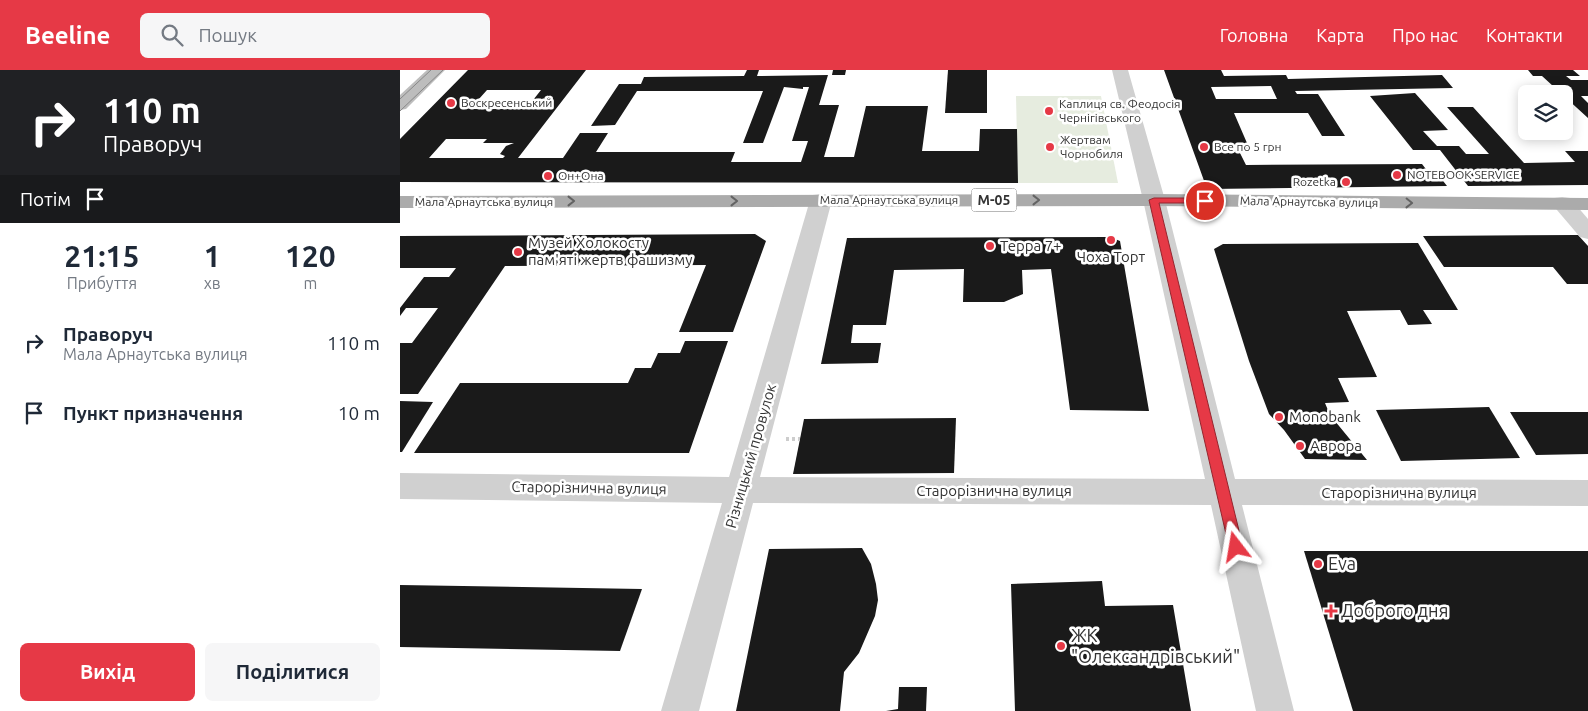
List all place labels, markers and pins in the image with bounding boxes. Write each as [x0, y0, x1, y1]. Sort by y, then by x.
place label: Воскресенський [461, 96, 552, 109]
marker: Воскресенський [445, 97, 457, 109]
place label: Каплиця св. Феодосія Чернігівського [1059, 97, 1181, 124]
marker: Каплиця св. Феодосія Чернігівського [1043, 105, 1055, 117]
place label: Жертвам Чорнобиля [1060, 133, 1123, 160]
place label: Все по 5 грн [1214, 140, 1282, 153]
marker: Жертвам Чорнобиля [1044, 141, 1056, 153]
marker: Все по 5 грн [1198, 141, 1210, 153]
place label: NOTEBOOK SERVICE [1407, 168, 1520, 181]
place label: Он+Она [558, 169, 604, 182]
marker: NOTEBOOK SERVICE [1391, 169, 1403, 181]
marker: Он+Она [542, 170, 554, 182]
place label: Rozetka [1293, 175, 1336, 188]
marker: Rozetka [1340, 176, 1352, 188]
pin [1184, 180, 1226, 222]
place label: Музей Холокосту пам'яті жертв фашизму [528, 234, 692, 268]
marker: Чоха Торт [1105, 234, 1117, 246]
place label: Терра 7+ [1000, 237, 1062, 254]
marker: Терра 7+ [984, 240, 996, 252]
marker: Музей Холокосту пам'яті жертв фашизму [512, 246, 524, 258]
place label: Чоха Торт [1077, 248, 1146, 265]
place label: Monobank [1289, 408, 1361, 425]
marker: Monobank [1273, 411, 1285, 423]
place label: Аврора [1310, 437, 1362, 454]
marker: Аврора [1294, 440, 1306, 452]
place label: Eva [1328, 553, 1356, 573]
marker: Eva [1312, 558, 1324, 570]
place label: Доброго дня [1341, 600, 1448, 620]
marker: Доброго дня [1325, 605, 1337, 617]
place label: ЖК "Олександрівський" [1071, 625, 1240, 666]
marker: ЖК "Олександрівський" [1055, 640, 1067, 652]

